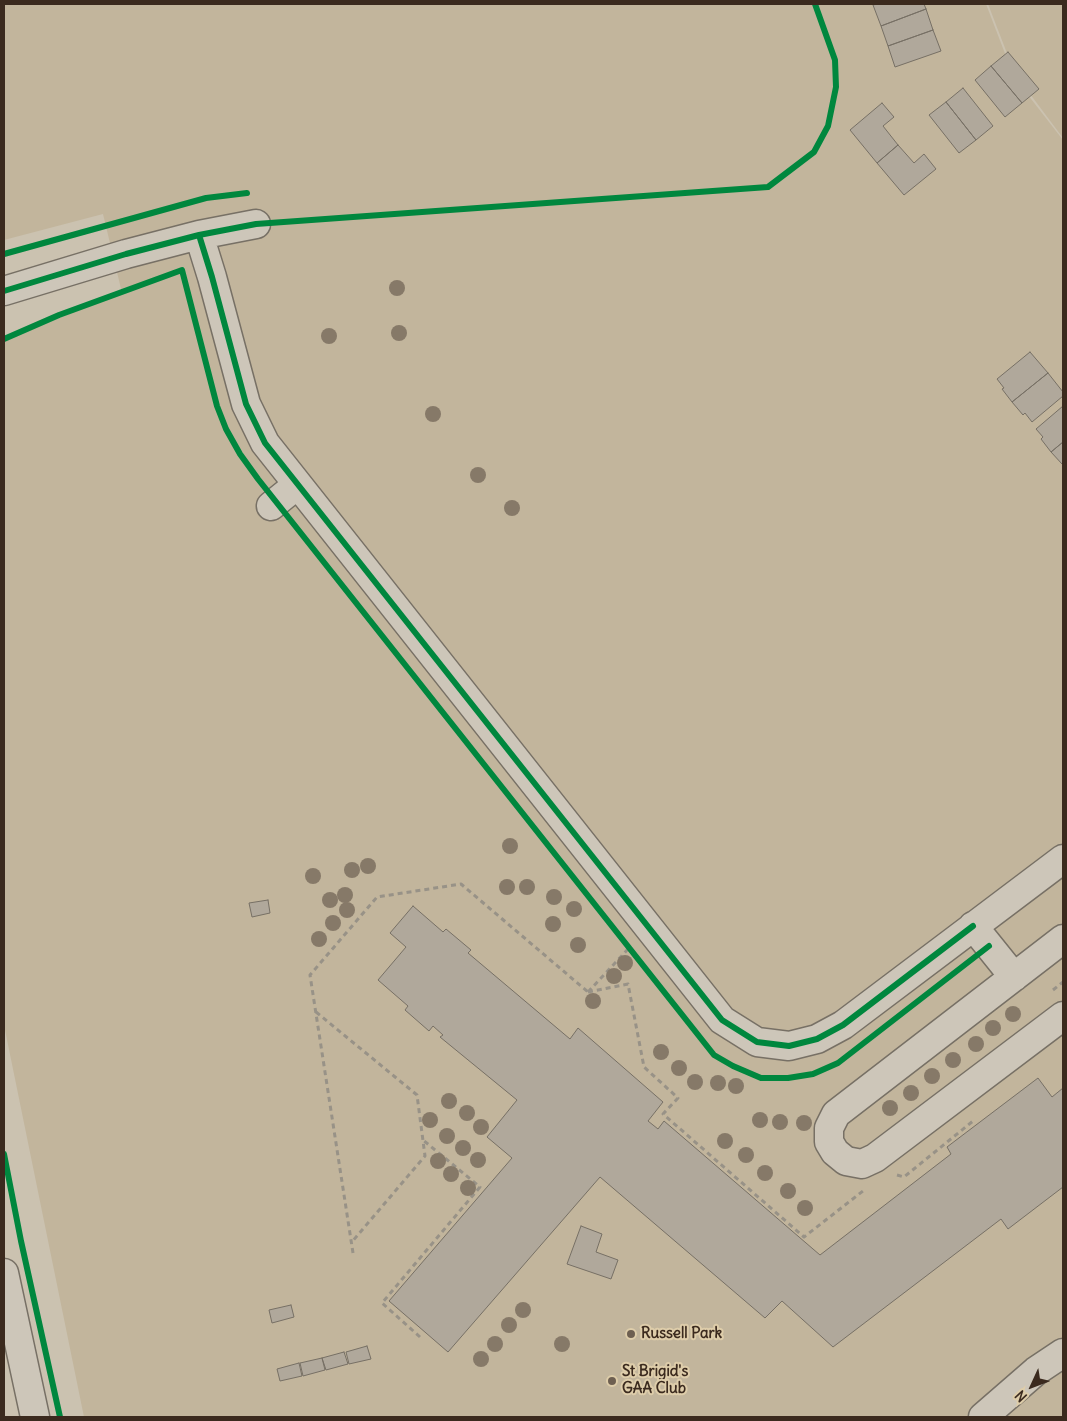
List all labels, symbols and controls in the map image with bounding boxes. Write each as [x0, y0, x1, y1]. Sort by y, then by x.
place label: Russell Park [641, 1325, 722, 1343]
marker: Russell Park [625, 1328, 637, 1340]
north arrow [1007, 1361, 1057, 1411]
place label: St Brigid's GAA Club [622, 1363, 688, 1398]
marker: St Brigid's GAA Club [606, 1375, 618, 1387]
text: N [1011, 1387, 1031, 1406]

